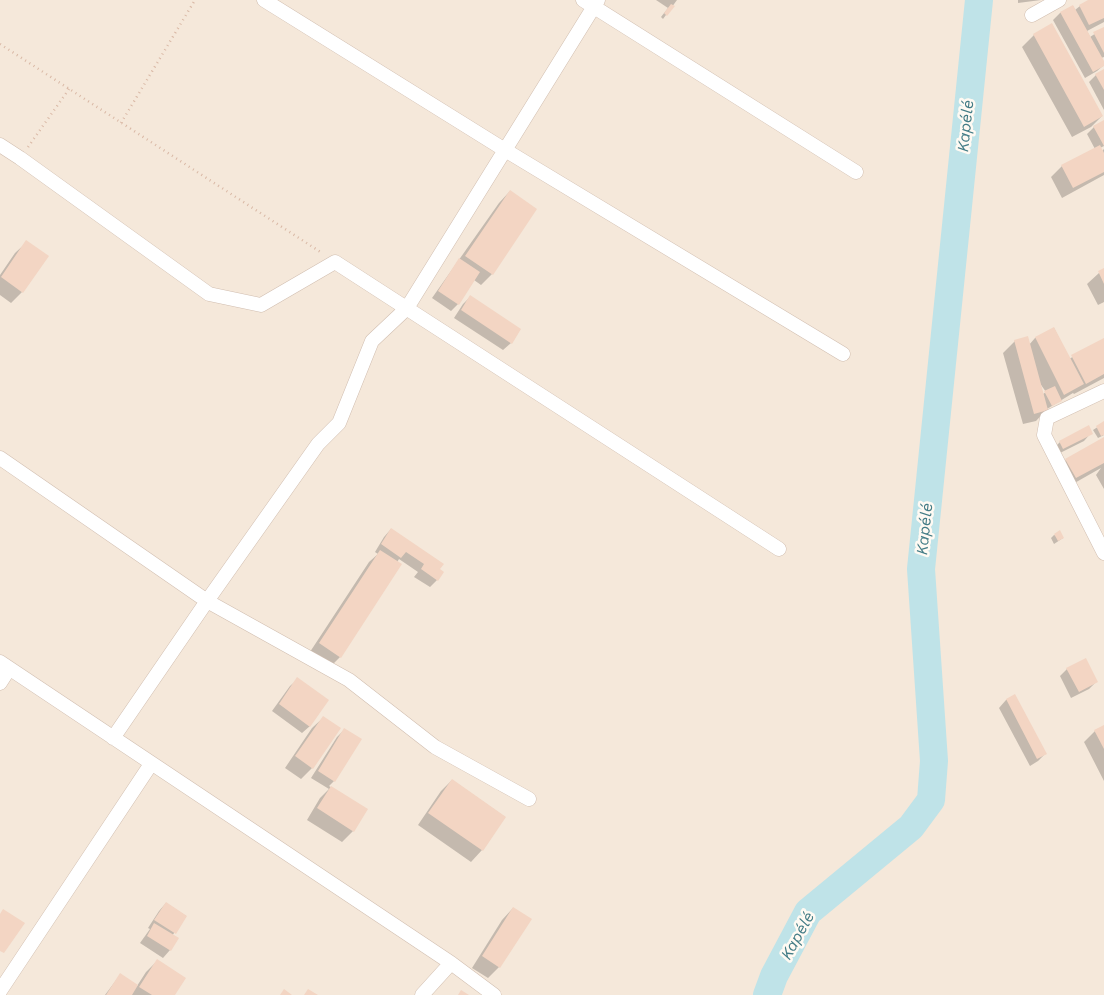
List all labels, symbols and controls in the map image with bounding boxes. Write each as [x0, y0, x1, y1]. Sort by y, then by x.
water label: Kapélé [954, 99, 978, 153]
water label: Kapélé [913, 502, 937, 556]
water label: Kapélé [777, 909, 819, 963]

